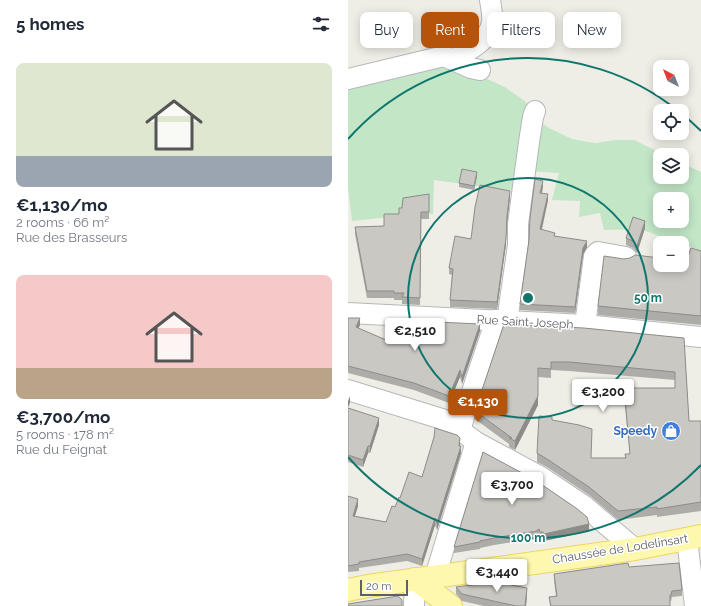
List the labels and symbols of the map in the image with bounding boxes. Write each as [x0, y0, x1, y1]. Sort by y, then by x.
north arrow [653, 60, 689, 96]
centre of rings [521, 291, 535, 305]
text: 50 m [634, 291, 662, 305]
street label: Rue Saint-Joseph [476, 312, 574, 332]
pin: €2,510 [382, 318, 448, 352]
pin: €3,200 [570, 379, 636, 413]
pin: €1,130 [445, 389, 511, 423]
shop icon: Speedy [660, 420, 682, 442]
place label: Speedy [613, 424, 657, 438]
pin: €3,700 [479, 472, 545, 506]
text: 100 m [511, 531, 545, 545]
street label: Chaussée de Lodelinsart [551, 531, 689, 567]
pin: €3,440 [464, 559, 530, 593]
scale bar [360, 578, 408, 597]

